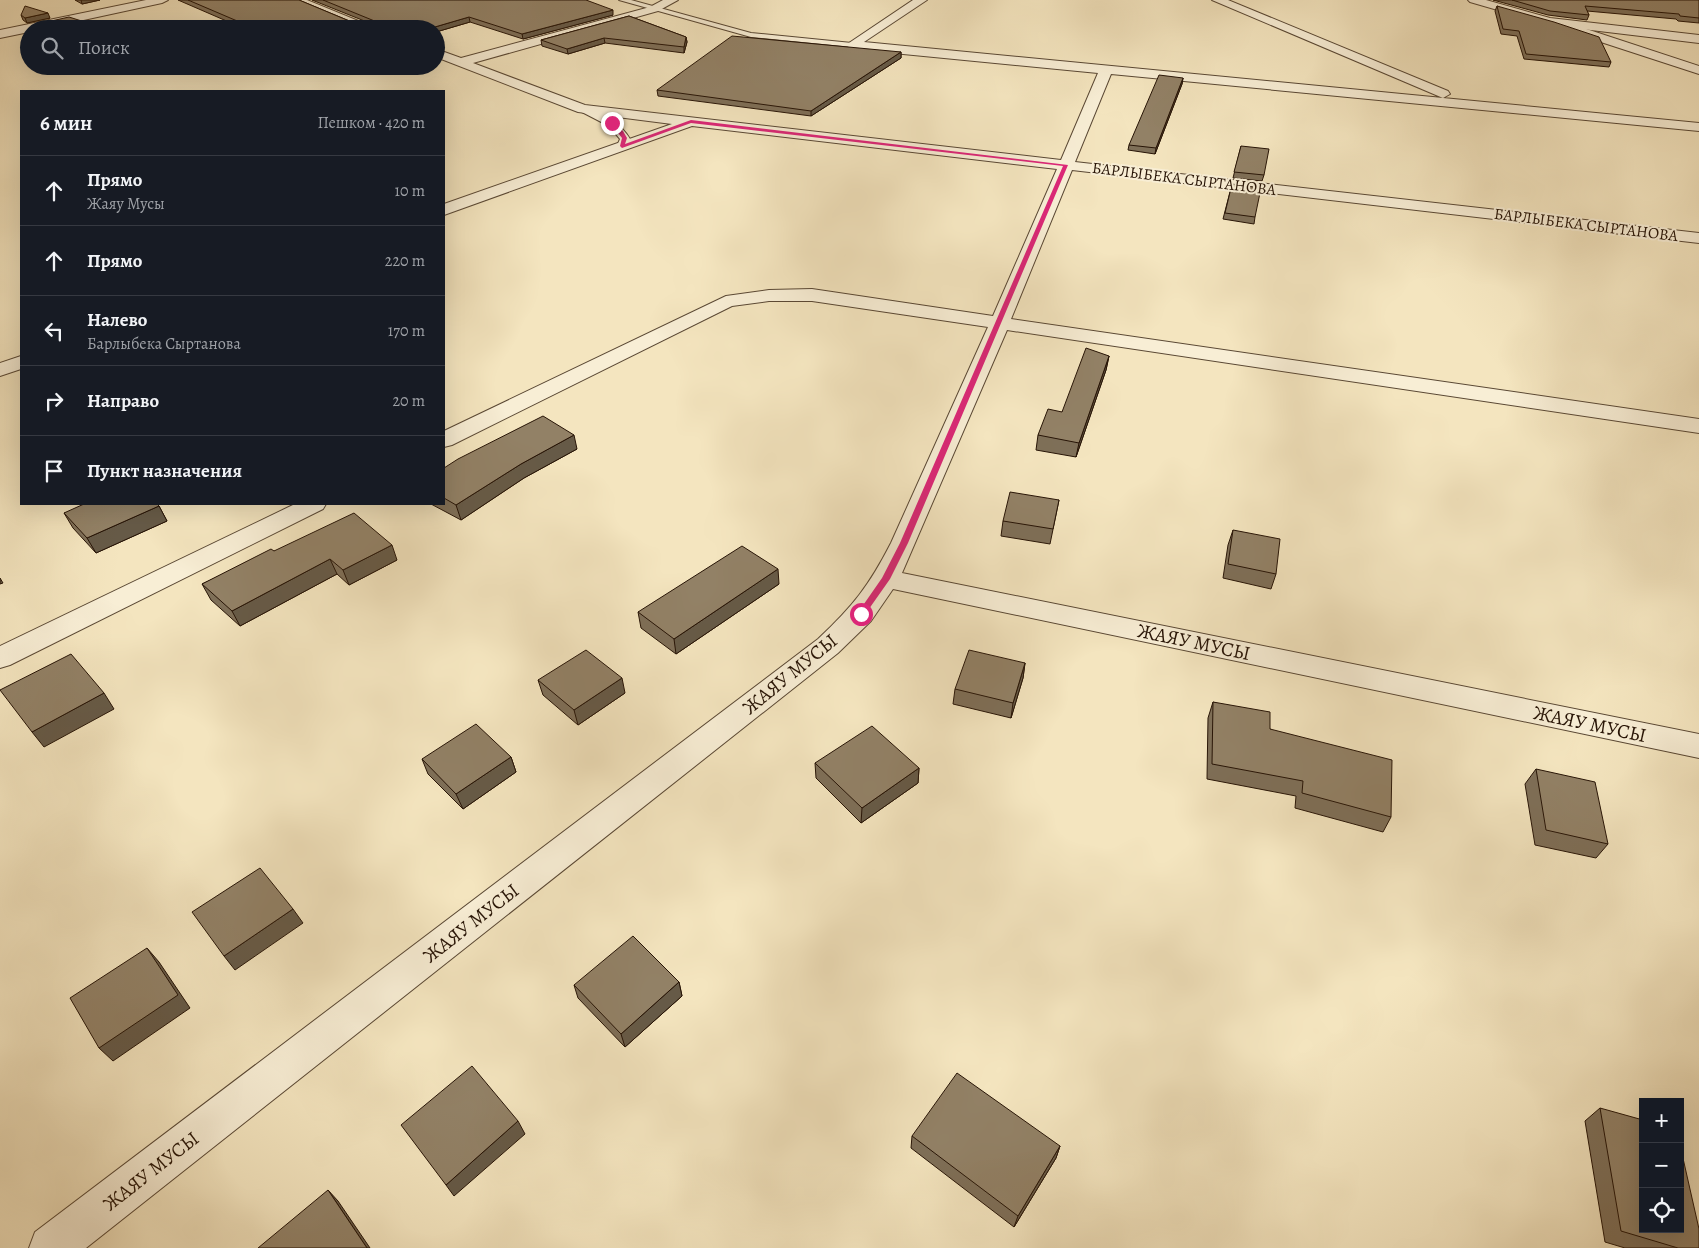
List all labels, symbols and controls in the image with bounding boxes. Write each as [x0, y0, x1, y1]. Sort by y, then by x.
search box [20, 20, 445, 75]
icon: search [38, 34, 66, 62]
text: Поиск [78, 35, 130, 61]
text: 6 мин [40, 109, 92, 137]
text: Пешком · 420 m [317, 112, 425, 134]
route end [601, 112, 624, 135]
street label: БАРЛЫБЕКА СЫРТАНОВА [1091, 157, 1278, 201]
text: Прямо [87, 167, 142, 193]
icon: ahead [40, 177, 68, 205]
text: 10 m [395, 180, 425, 202]
text: Жаяу Мусы [87, 193, 165, 215]
street label: БАРЛЫБЕКА СЫРТАНОВА [1493, 203, 1680, 247]
icon: ahead [40, 247, 68, 275]
text: Прямо [87, 248, 142, 274]
text: 220 m [385, 250, 425, 272]
text: Налево [87, 307, 147, 333]
icon: left [40, 317, 68, 345]
text: 170 m [388, 320, 425, 342]
text: Барлыбека Сыртанова [87, 333, 241, 355]
icon: right [40, 387, 68, 415]
text: Направо [87, 388, 159, 414]
text: 20 m [392, 390, 425, 412]
icon: arrive [40, 457, 68, 485]
text: Пункт назначения [87, 458, 242, 484]
route start [850, 603, 873, 626]
street label: ЖАЯУ МУСЫ [1135, 617, 1253, 667]
street label: ЖАЯУ МУСЫ [737, 627, 843, 721]
street label: ЖАЯУ МУСЫ [1531, 699, 1649, 749]
street label: ЖАЯУ МУСЫ [418, 877, 524, 969]
map controls [1639, 1098, 1684, 1233]
button: + [1639, 1098, 1684, 1143]
street label: ЖАЯУ МУСЫ [98, 1125, 204, 1217]
button: − [1639, 1143, 1684, 1188]
button: locate [1639, 1188, 1684, 1233]

